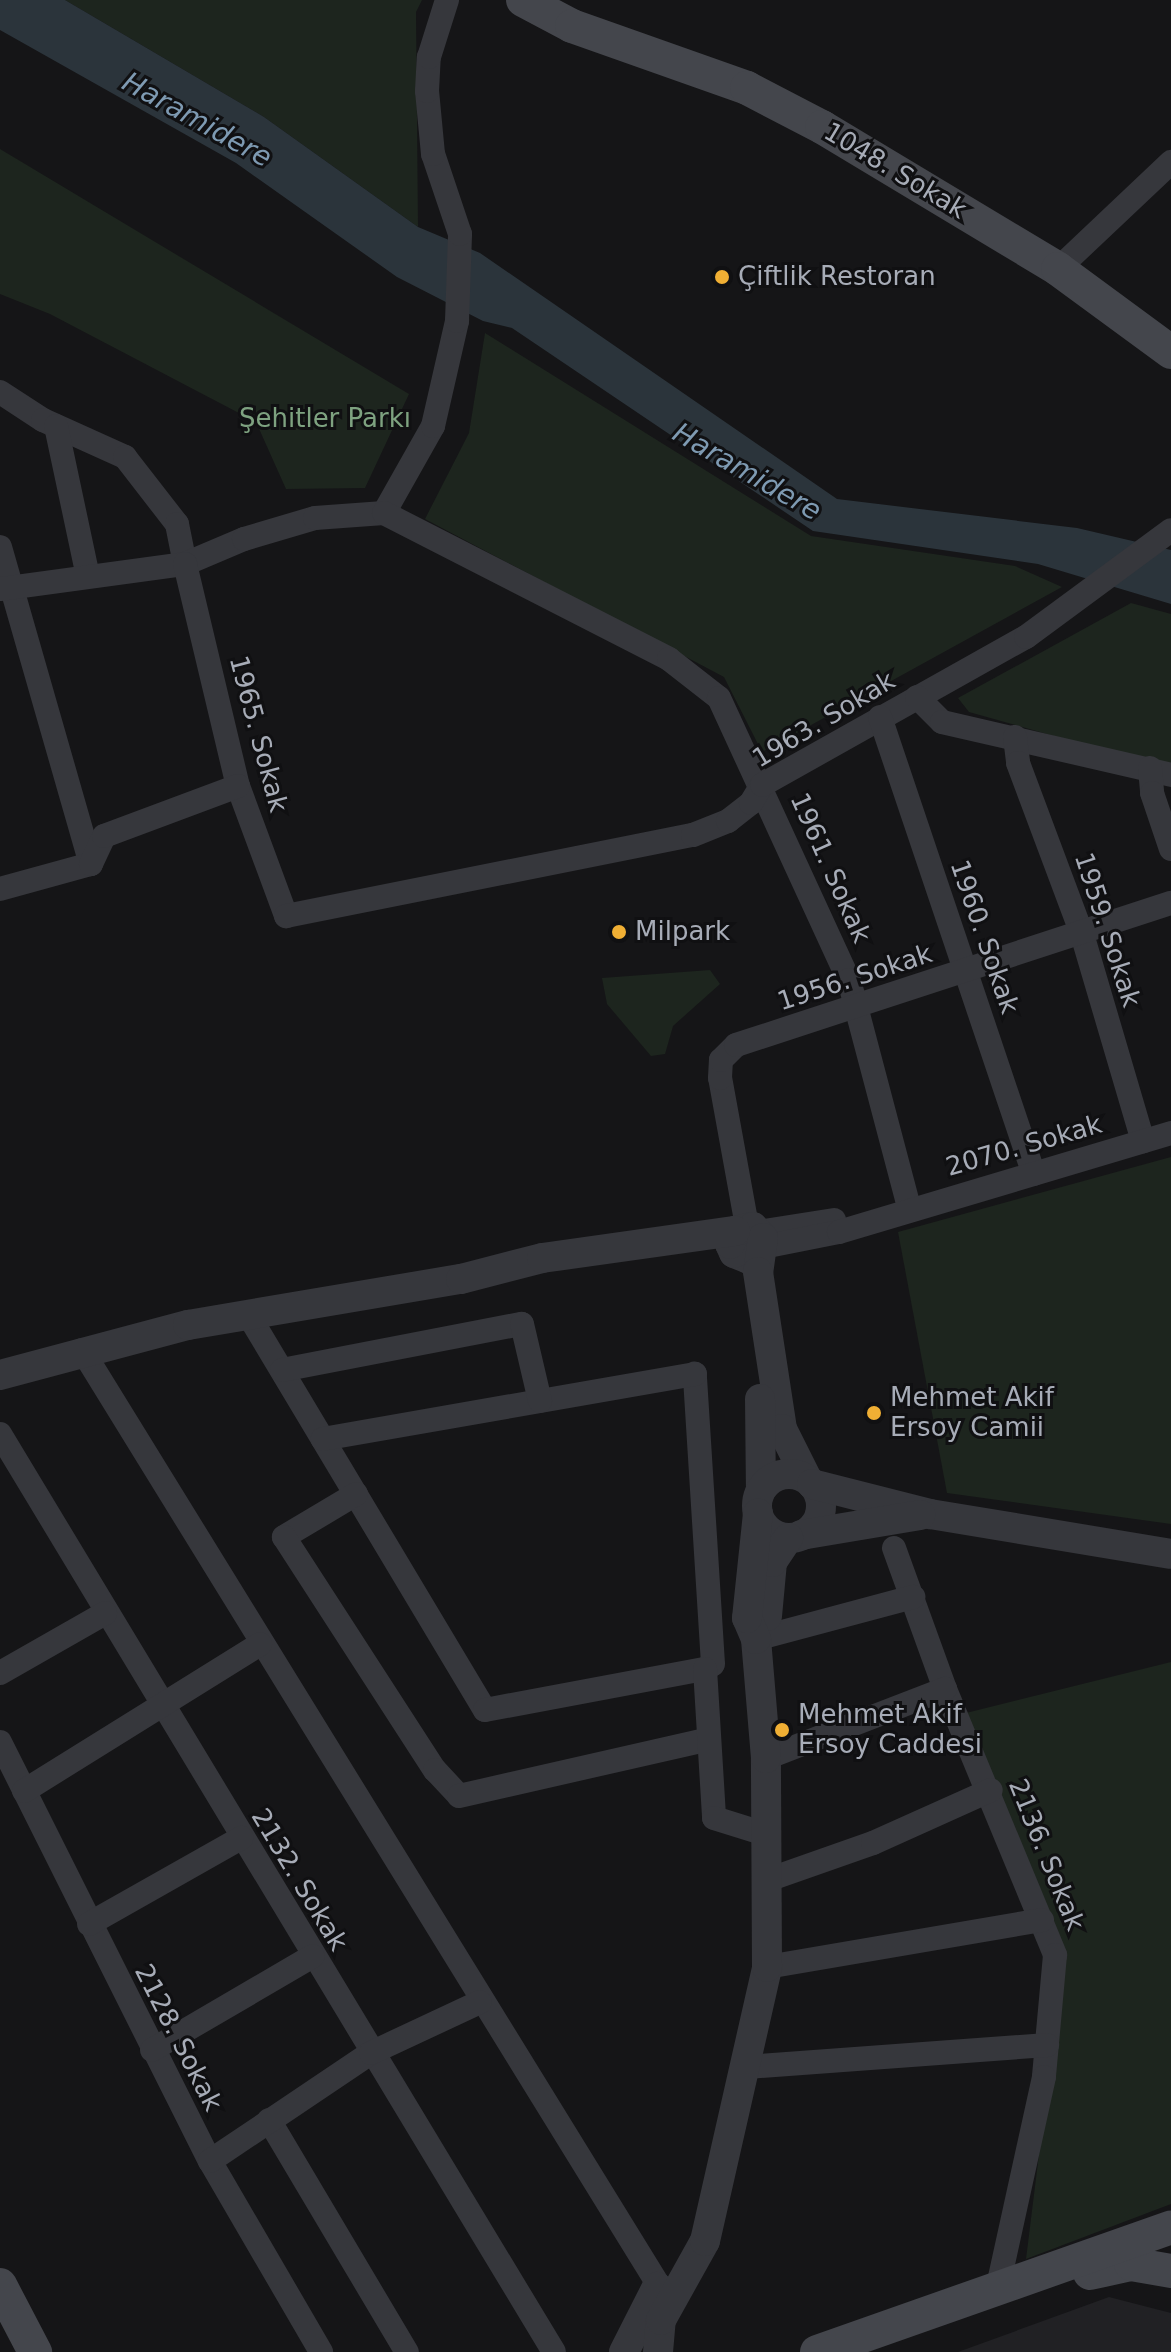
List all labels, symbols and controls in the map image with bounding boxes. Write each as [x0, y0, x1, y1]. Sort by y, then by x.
water label: Haramidere [116, 65, 278, 175]
street label: 1048. Sokak [818, 116, 972, 226]
place label: Çiftlik Restoran [738, 261, 936, 293]
marker: Çiftlik Restoran [713, 268, 731, 286]
park label: Şehitler Parkı [239, 403, 411, 435]
water label: Haramidere [667, 416, 827, 528]
street label: 1965. Sokak [222, 652, 294, 816]
street label: 1963. Sokak [747, 665, 901, 775]
street label: 1961. Sokak [783, 788, 877, 948]
street label: 1959. Sokak [1067, 849, 1147, 1011]
street label: 1960. Sokak [943, 856, 1025, 1018]
place label: Milpark [635, 916, 730, 948]
marker: Milpark [610, 923, 628, 941]
street label: 1956. Sokak [774, 938, 936, 1018]
street label: 2070. Sokak [942, 1109, 1106, 1183]
place label: Mehmet Akif Ersoy Camii [890, 1382, 1054, 1444]
marker: Mehmet Akif Ersoy Camii [865, 1404, 883, 1422]
place label: Mehmet Akif Ersoy Caddesi [798, 1699, 982, 1760]
marker: Mehmet Akif Ersoy Caddesi [773, 1721, 791, 1739]
street label: 2136. Sokak [1001, 1775, 1091, 1935]
street label: 2132. Sokak [244, 1803, 354, 1957]
street label: 2128. Sokak [128, 1959, 228, 2117]

